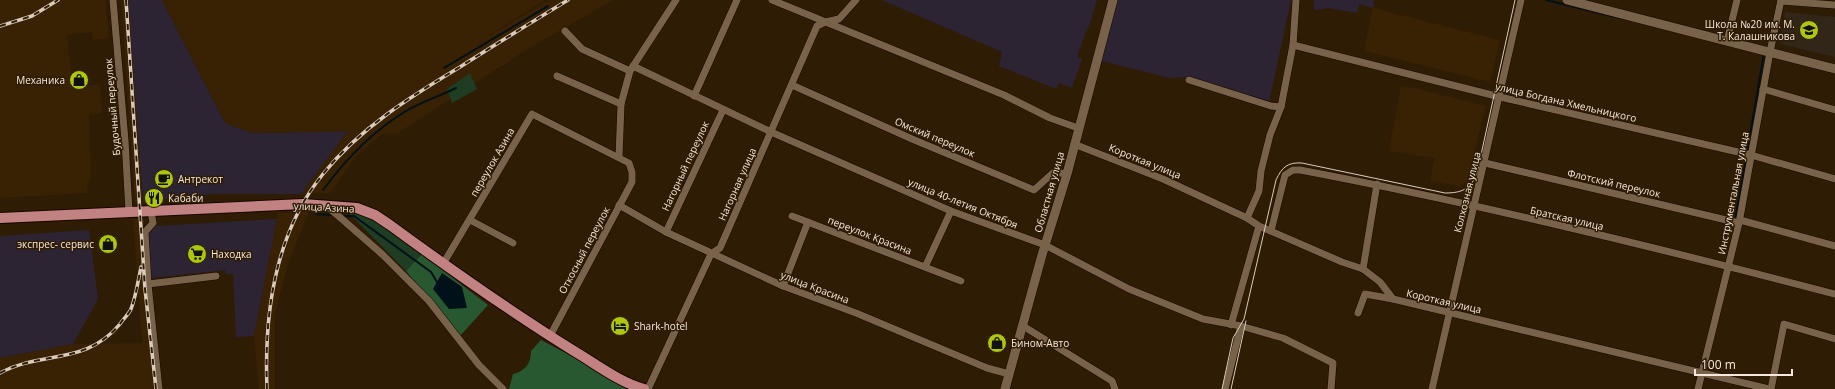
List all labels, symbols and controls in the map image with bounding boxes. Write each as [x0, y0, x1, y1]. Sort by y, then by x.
place label: Школа №20 им. М. Т. Калашникова [1705, 17, 1795, 43]
school or university icon: Школа №20 им. М. Т. Калашникова [1798, 19, 1820, 41]
street label: Будочный переулок [101, 57, 123, 156]
shop icon: Механика [68, 69, 90, 91]
place label: Механика [16, 73, 65, 87]
street label: улица Богдана Хмельницкого [1494, 79, 1638, 125]
street label: Омский переулок [893, 114, 978, 161]
street label: Нагорный переулок [658, 118, 712, 213]
street label: переулок Азина [467, 125, 517, 199]
street label: Инструментальная улица [1714, 130, 1752, 256]
street label: Короткая улица [1107, 140, 1183, 182]
street label: Нагорная улица [715, 145, 759, 223]
street label: Областная улица [1031, 150, 1067, 234]
street label: Колхозная улица [1450, 150, 1484, 234]
street label: Флотский переулок [1566, 165, 1663, 201]
cafe icon: Антрекот [153, 168, 175, 190]
place label: Антрекот [178, 172, 223, 186]
street label: улица 40-летия Октября [906, 175, 1020, 231]
restaurant icon: Кабаби [143, 187, 165, 209]
place label: Кабаби [168, 191, 203, 205]
street label: улица Азина [293, 198, 355, 216]
street label: Откосный переулок [555, 203, 613, 296]
street label: Братская улица [1529, 203, 1605, 233]
street label: переулок Красина [826, 213, 914, 257]
shop icon: экспрес- сервис [97, 233, 119, 255]
place label: экспрес- сервис [17, 237, 94, 251]
supermarket icon: Находка [186, 243, 208, 265]
place label: Находка [211, 247, 252, 261]
street label: улица Красина [779, 268, 851, 306]
street label: Короткая улица [1405, 286, 1483, 316]
hotel icon: Shark-hotel [609, 315, 631, 337]
place label: Shark-hotel [634, 319, 688, 333]
shop icon: Бином-Авто [986, 332, 1008, 354]
place label: Бином-Авто [1011, 336, 1069, 350]
scale bar [1695, 351, 1792, 377]
text: 100 m [1701, 356, 1736, 373]

